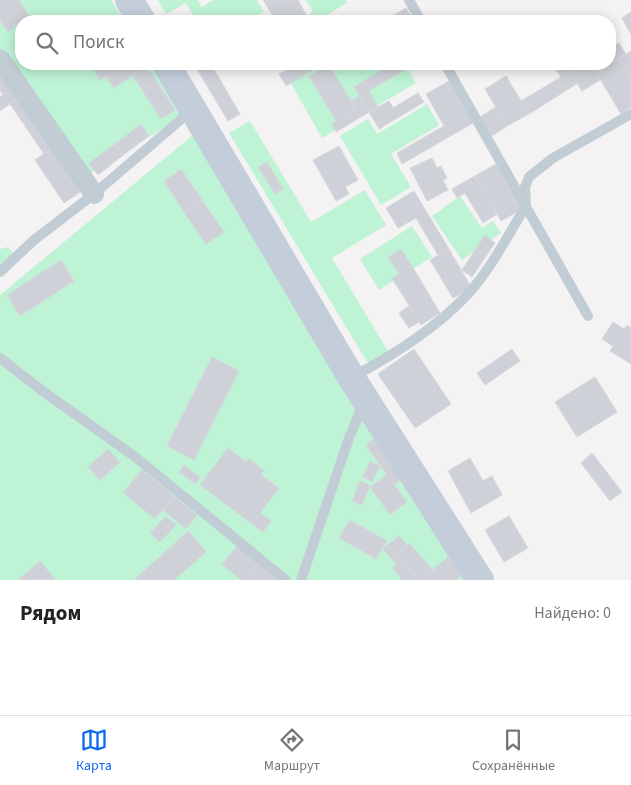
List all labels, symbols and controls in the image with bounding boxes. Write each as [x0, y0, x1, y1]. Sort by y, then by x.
search box [15, 15, 616, 70]
icon: search [33, 29, 61, 57]
text: Поиск [73, 29, 124, 56]
text: Рядом [20, 598, 81, 628]
text: Найдено: 0 [534, 602, 611, 624]
tab: Карта [76, 726, 112, 776]
tab: Маршрут [264, 726, 320, 776]
tab: Сохранённые [472, 726, 555, 776]

